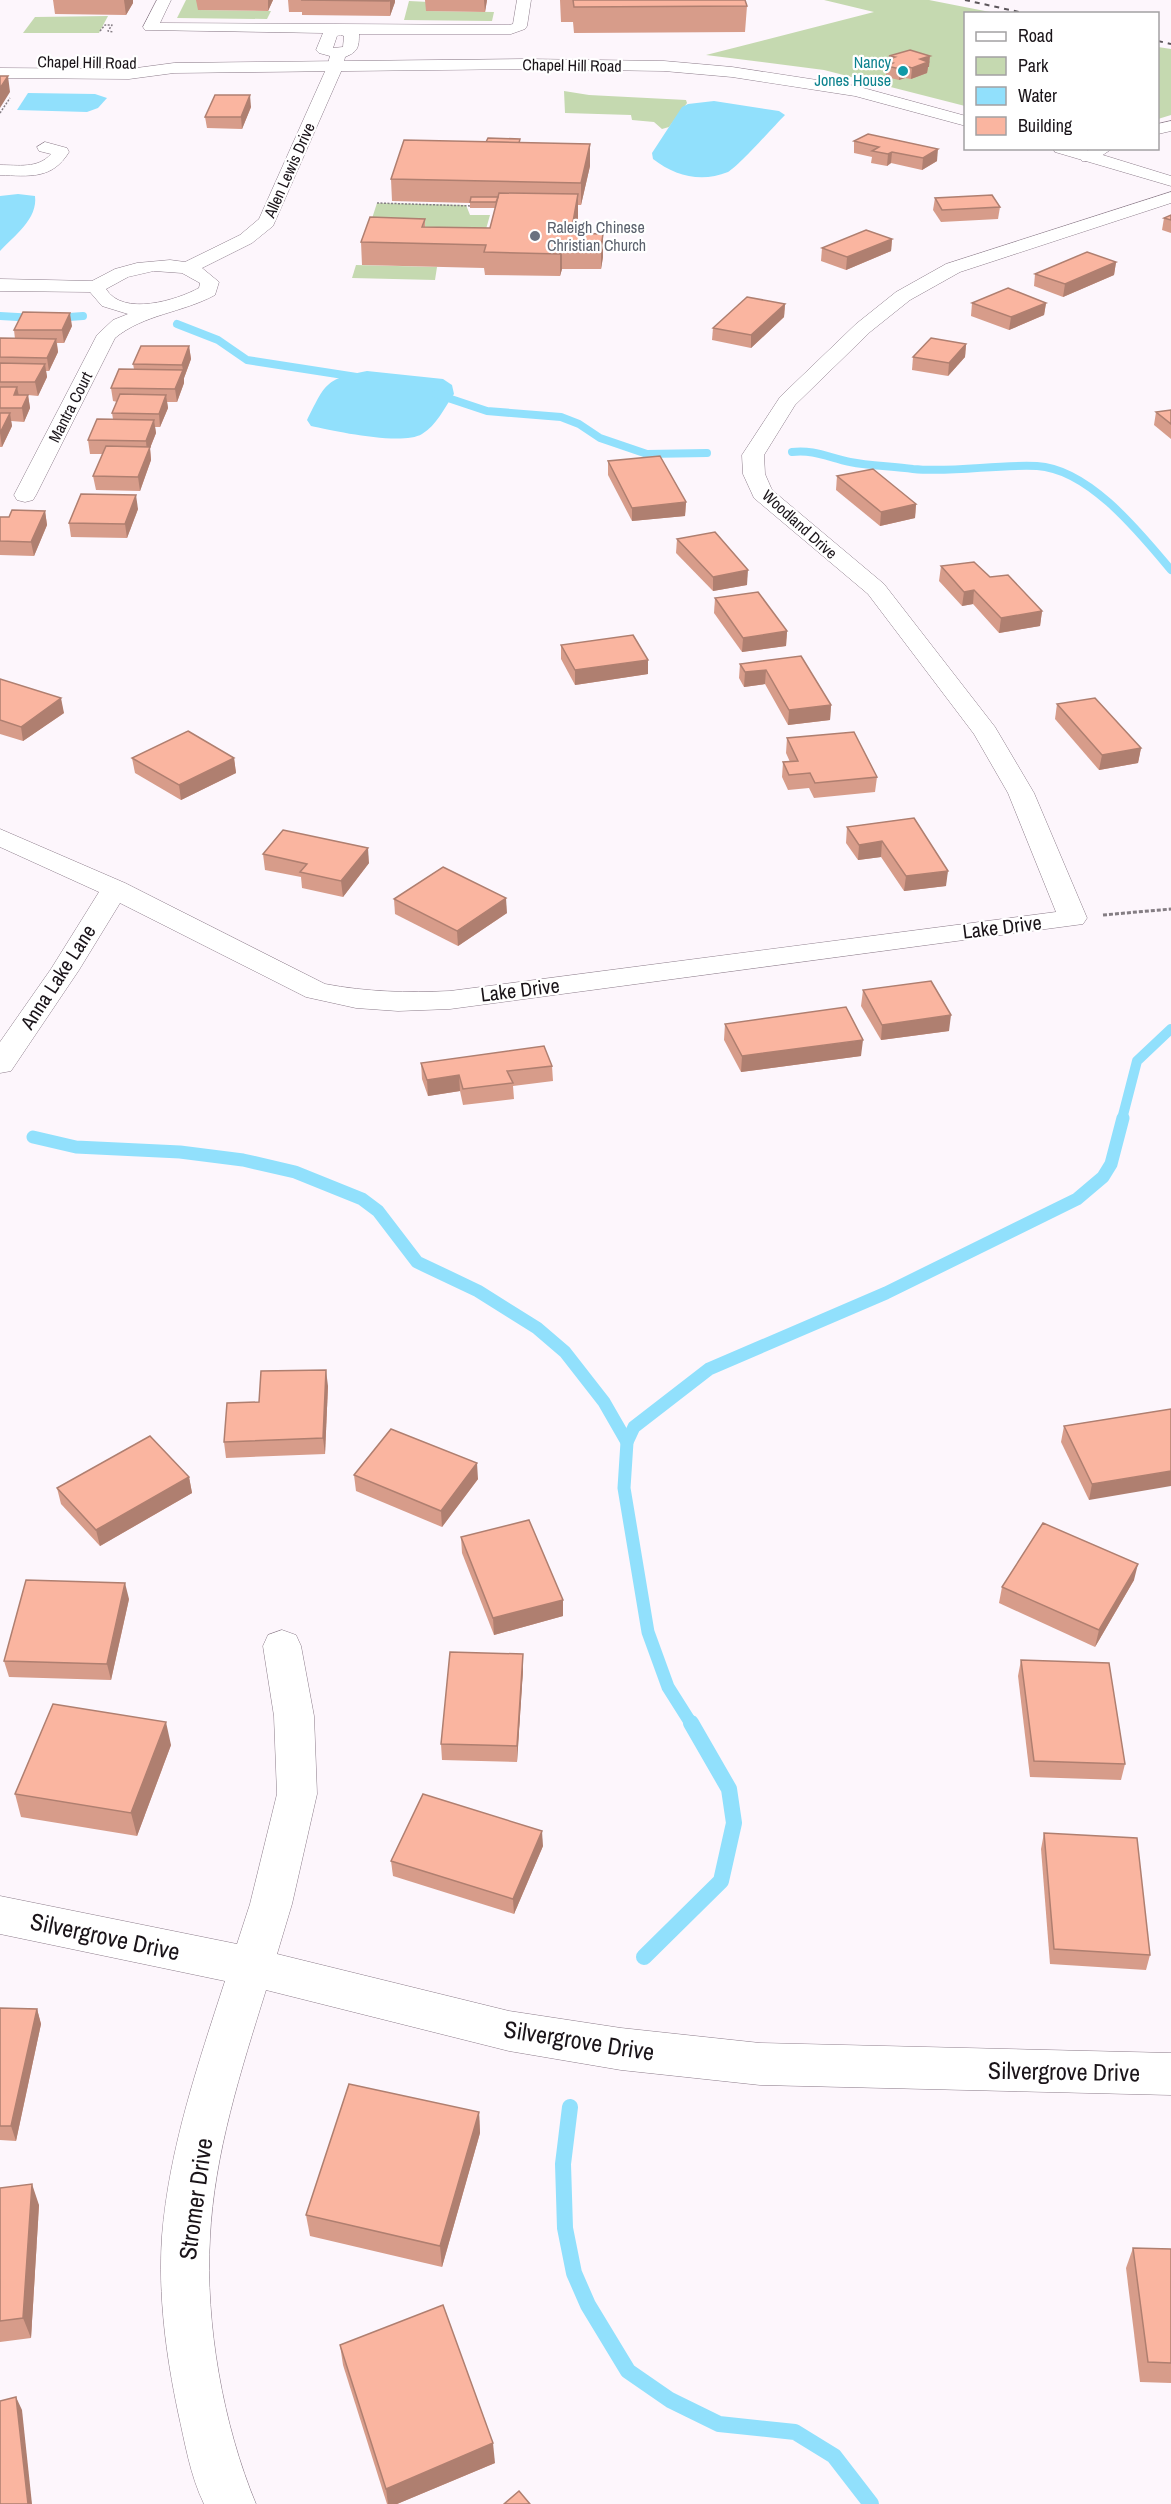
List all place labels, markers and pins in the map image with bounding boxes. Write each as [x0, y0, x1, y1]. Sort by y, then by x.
place label: Nancy Jones House [814, 51, 891, 91]
marker: Nancy Jones House [896, 64, 910, 78]
place label: Raleigh Chinese Christian Church [547, 216, 646, 256]
marker: Raleigh Chinese Christian Church [528, 229, 542, 243]

